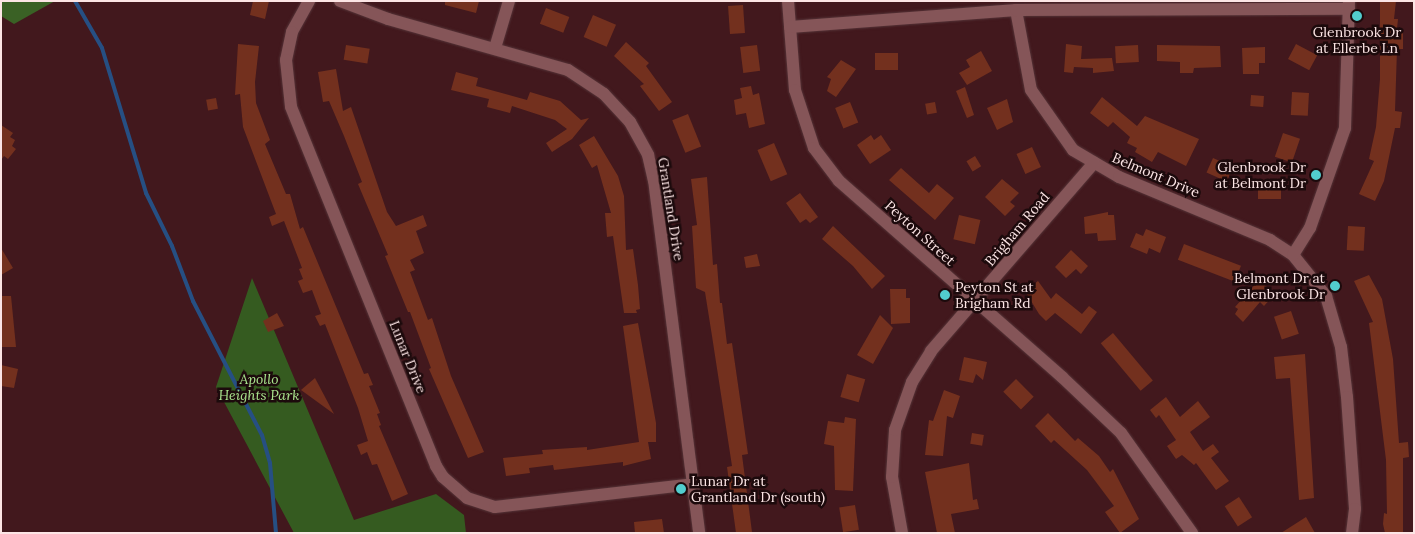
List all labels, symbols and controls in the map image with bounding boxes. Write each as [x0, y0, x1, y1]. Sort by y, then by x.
marker: Glenbrook Dr at Ellerbe Ln [1351, 10, 1363, 22]
place label: Glenbrook Dr at Ellerbe Ln [1313, 24, 1401, 56]
street label: Belmont Drive [1110, 149, 1202, 201]
street label: Grantland Drive [655, 156, 687, 262]
place label: Glenbrook Dr at Belmont Dr [1215, 159, 1306, 192]
marker: Glenbrook Dr at Belmont Dr [1310, 169, 1322, 181]
street label: Brigham Road [981, 189, 1053, 269]
street label: Peyton Street [881, 197, 959, 269]
place label: Belmont Dr at Glenbrook Dr [1234, 270, 1325, 302]
place label: Peyton St at Brigham Rd [955, 279, 1034, 312]
marker: Belmont Dr at Glenbrook Dr [1329, 280, 1341, 292]
marker: Peyton St at Brigham Rd [939, 289, 951, 301]
street label: Lunar Drive [386, 318, 430, 396]
park label: Apollo Heights Park [218, 371, 300, 404]
place label: Lunar Dr at Grantland Dr (south) [691, 473, 825, 506]
marker: Lunar Dr at Grantland Dr (south) [675, 483, 687, 495]

